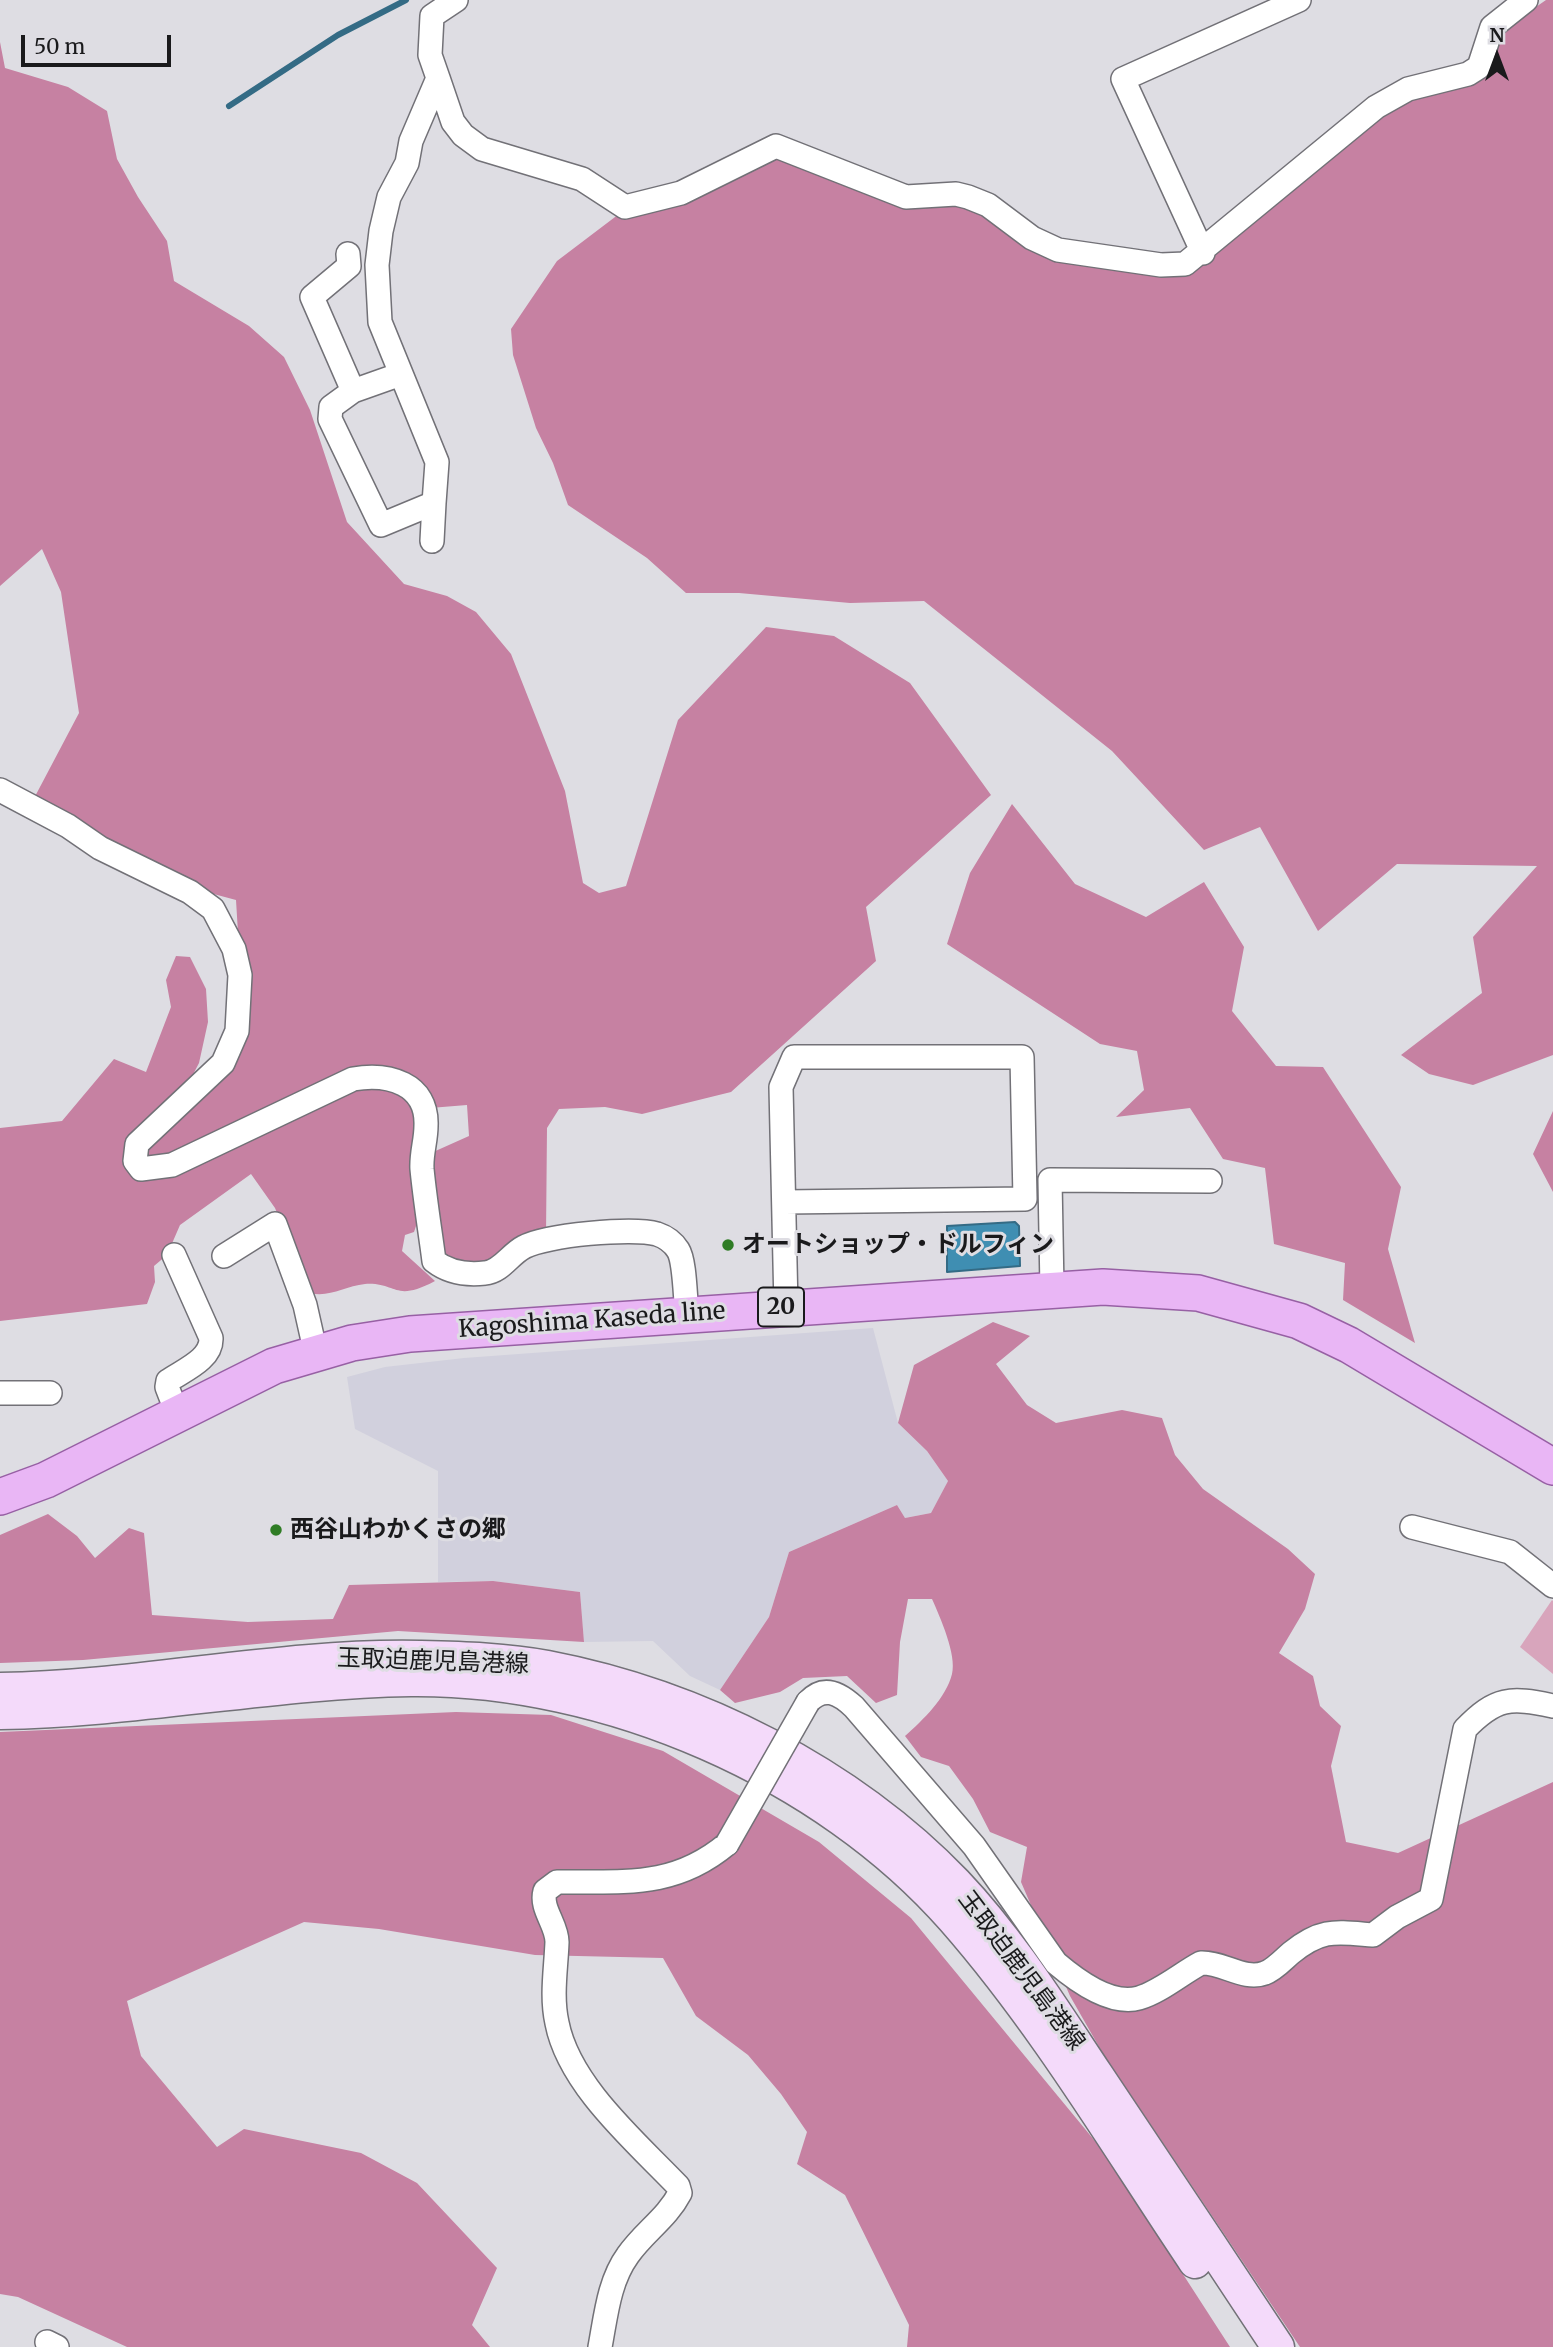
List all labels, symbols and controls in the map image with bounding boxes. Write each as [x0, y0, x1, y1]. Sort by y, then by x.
scale bar [24, 21, 175, 65]
north arrow [1462, 21, 1532, 91]
text: N [1489, 23, 1505, 47]
text: 50 m [34, 33, 85, 60]
place label: オートショップ・ドルフィン [742, 1231, 1054, 1259]
marker: オートショップ・ドルフィン [720, 1237, 736, 1253]
road number: 20 [758, 1288, 804, 1326]
street label: Kagoshima Kaseda line [458, 1297, 726, 1345]
place label: 西谷山わかくさの郷 [290, 1516, 506, 1544]
marker: 西谷山わかくさの郷 [268, 1522, 284, 1538]
street label: 玉取迫鹿児島港線 [337, 1644, 529, 1680]
street label: 玉取迫鹿児島港線 [952, 1886, 1090, 2056]

